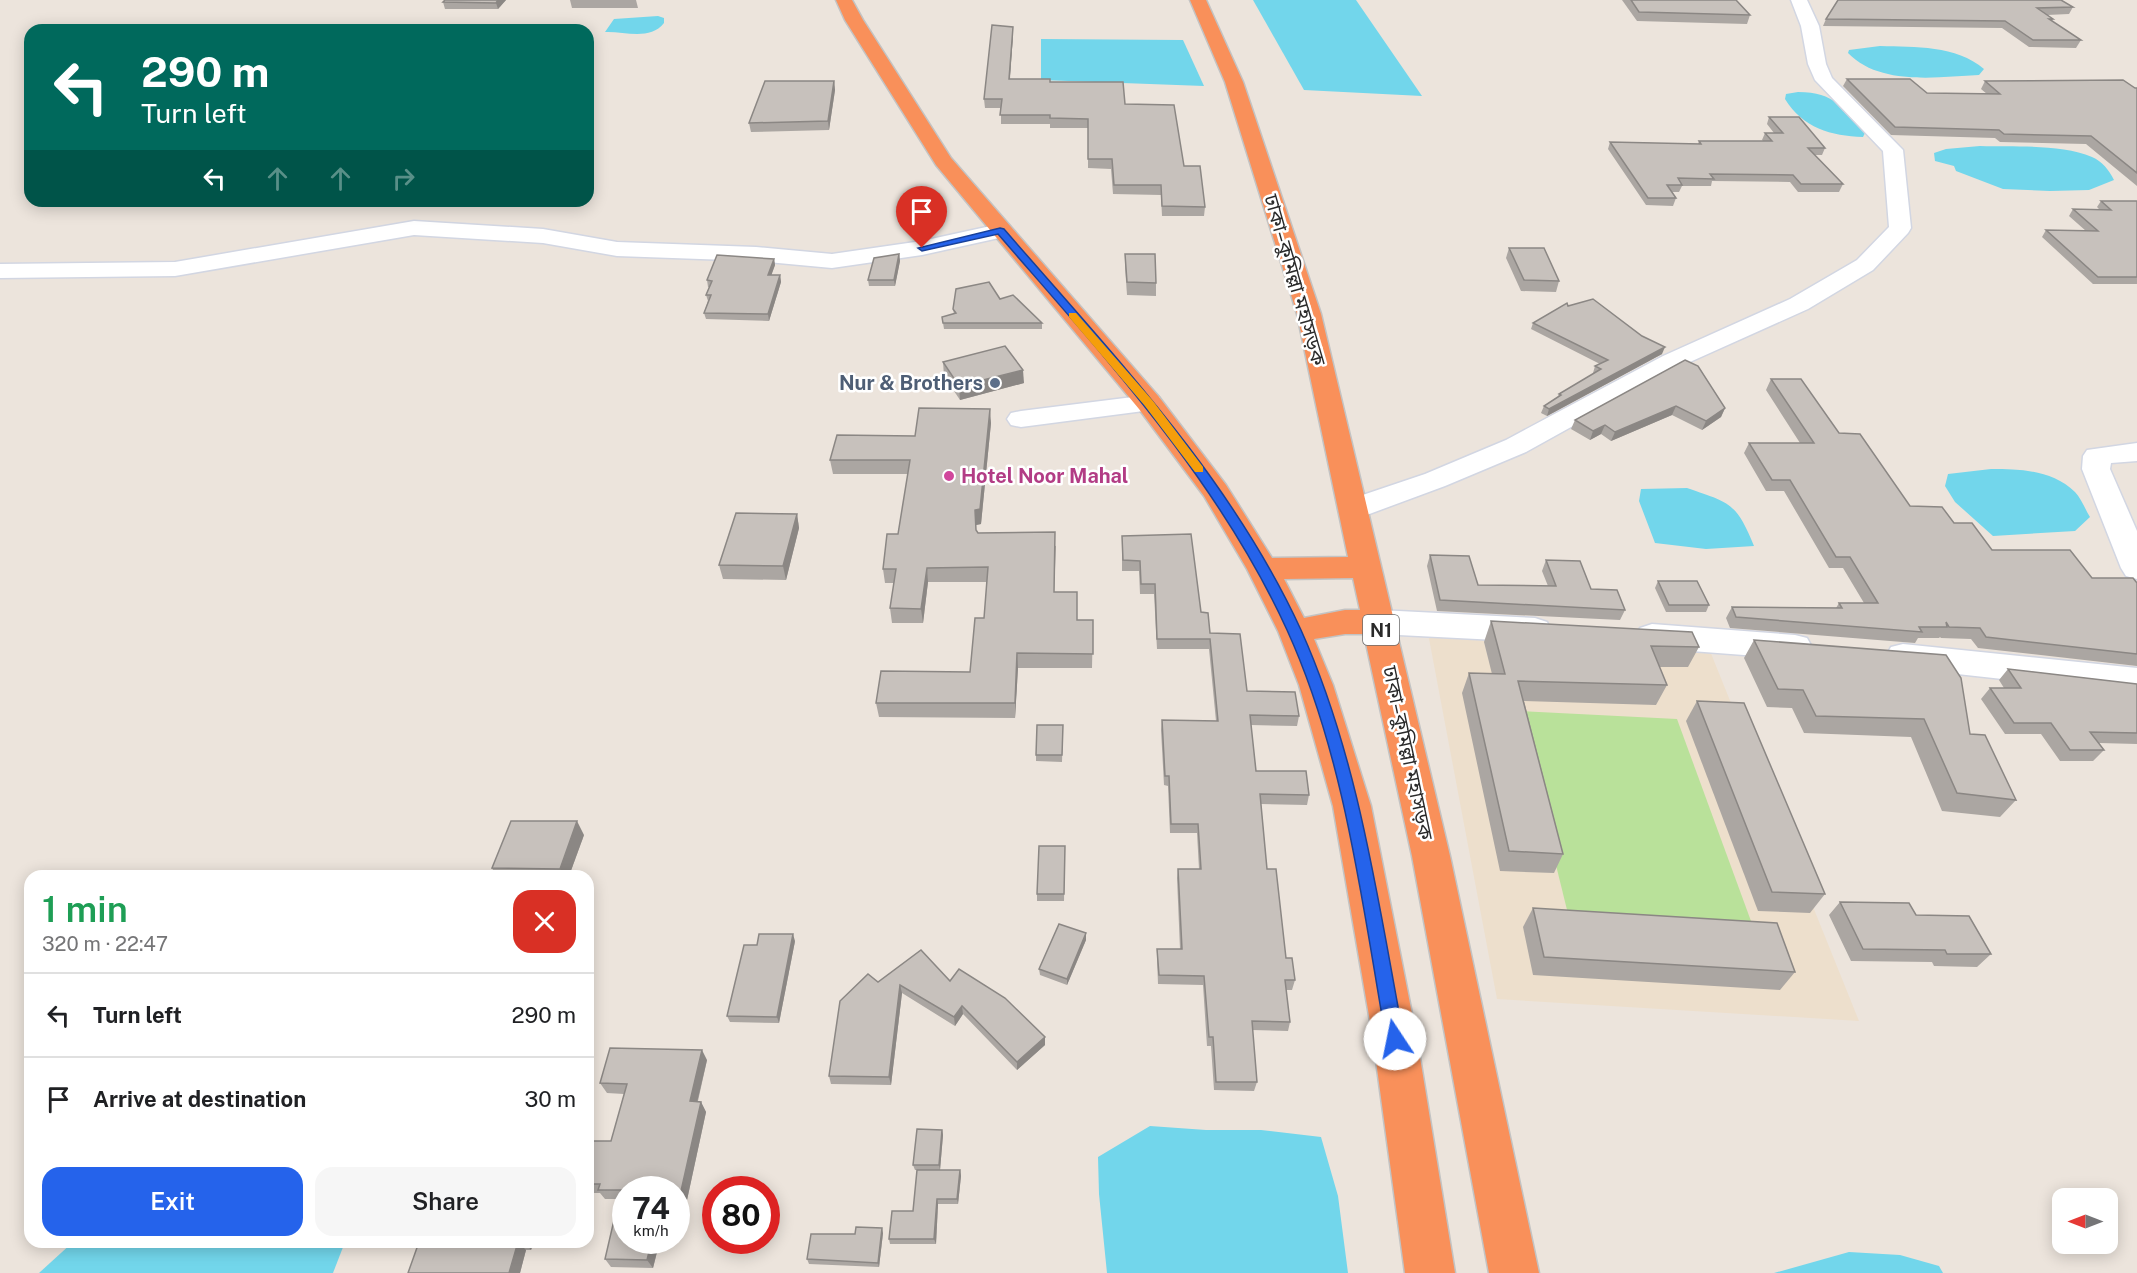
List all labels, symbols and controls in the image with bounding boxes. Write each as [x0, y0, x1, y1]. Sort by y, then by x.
text: 290 m [141, 47, 269, 96]
icon: left [42, 48, 120, 126]
text: Turn left [141, 97, 247, 129]
icon: left [198, 162, 231, 195]
icon: ahead [261, 162, 294, 195]
icon: ahead [324, 162, 357, 195]
icon: right [387, 162, 420, 195]
pin [896, 186, 947, 248]
street label: ঢাকা–কুমিল্লা মহাসড়ক [1259, 191, 1331, 369]
icon: arrive [905, 195, 938, 228]
place label: Nur & Brothers [839, 371, 983, 395]
marker: Nur & Brothers [988, 376, 1002, 390]
place label: Hotel Noor Mahal [961, 464, 1128, 488]
marker: Hotel Noor Mahal [942, 469, 956, 483]
road number: N1 [1363, 615, 1399, 645]
street label: ঢাকা–কুমিল্লা মহাসড়ক [1378, 663, 1438, 843]
text: 1 min [42, 888, 128, 930]
button: close [513, 890, 576, 953]
text: 320 m · 22:47 [42, 932, 168, 956]
icon: left [42, 999, 75, 1032]
text: Turn left [93, 1002, 182, 1028]
text: 290 m [511, 1002, 576, 1028]
position arrow [1363, 1007, 1427, 1071]
icon: arrive [42, 1083, 75, 1116]
text: Arrive at destination [93, 1086, 306, 1112]
text: 30 m [524, 1086, 576, 1112]
button: Exit [42, 1167, 303, 1236]
button: Share [315, 1167, 576, 1236]
speed limit sign: 80 [702, 1176, 780, 1254]
north arrow [2052, 1188, 2118, 1254]
map controls [2052, 1188, 2118, 1254]
text: 74 [632, 1190, 670, 1226]
text: km/h [633, 1222, 669, 1239]

